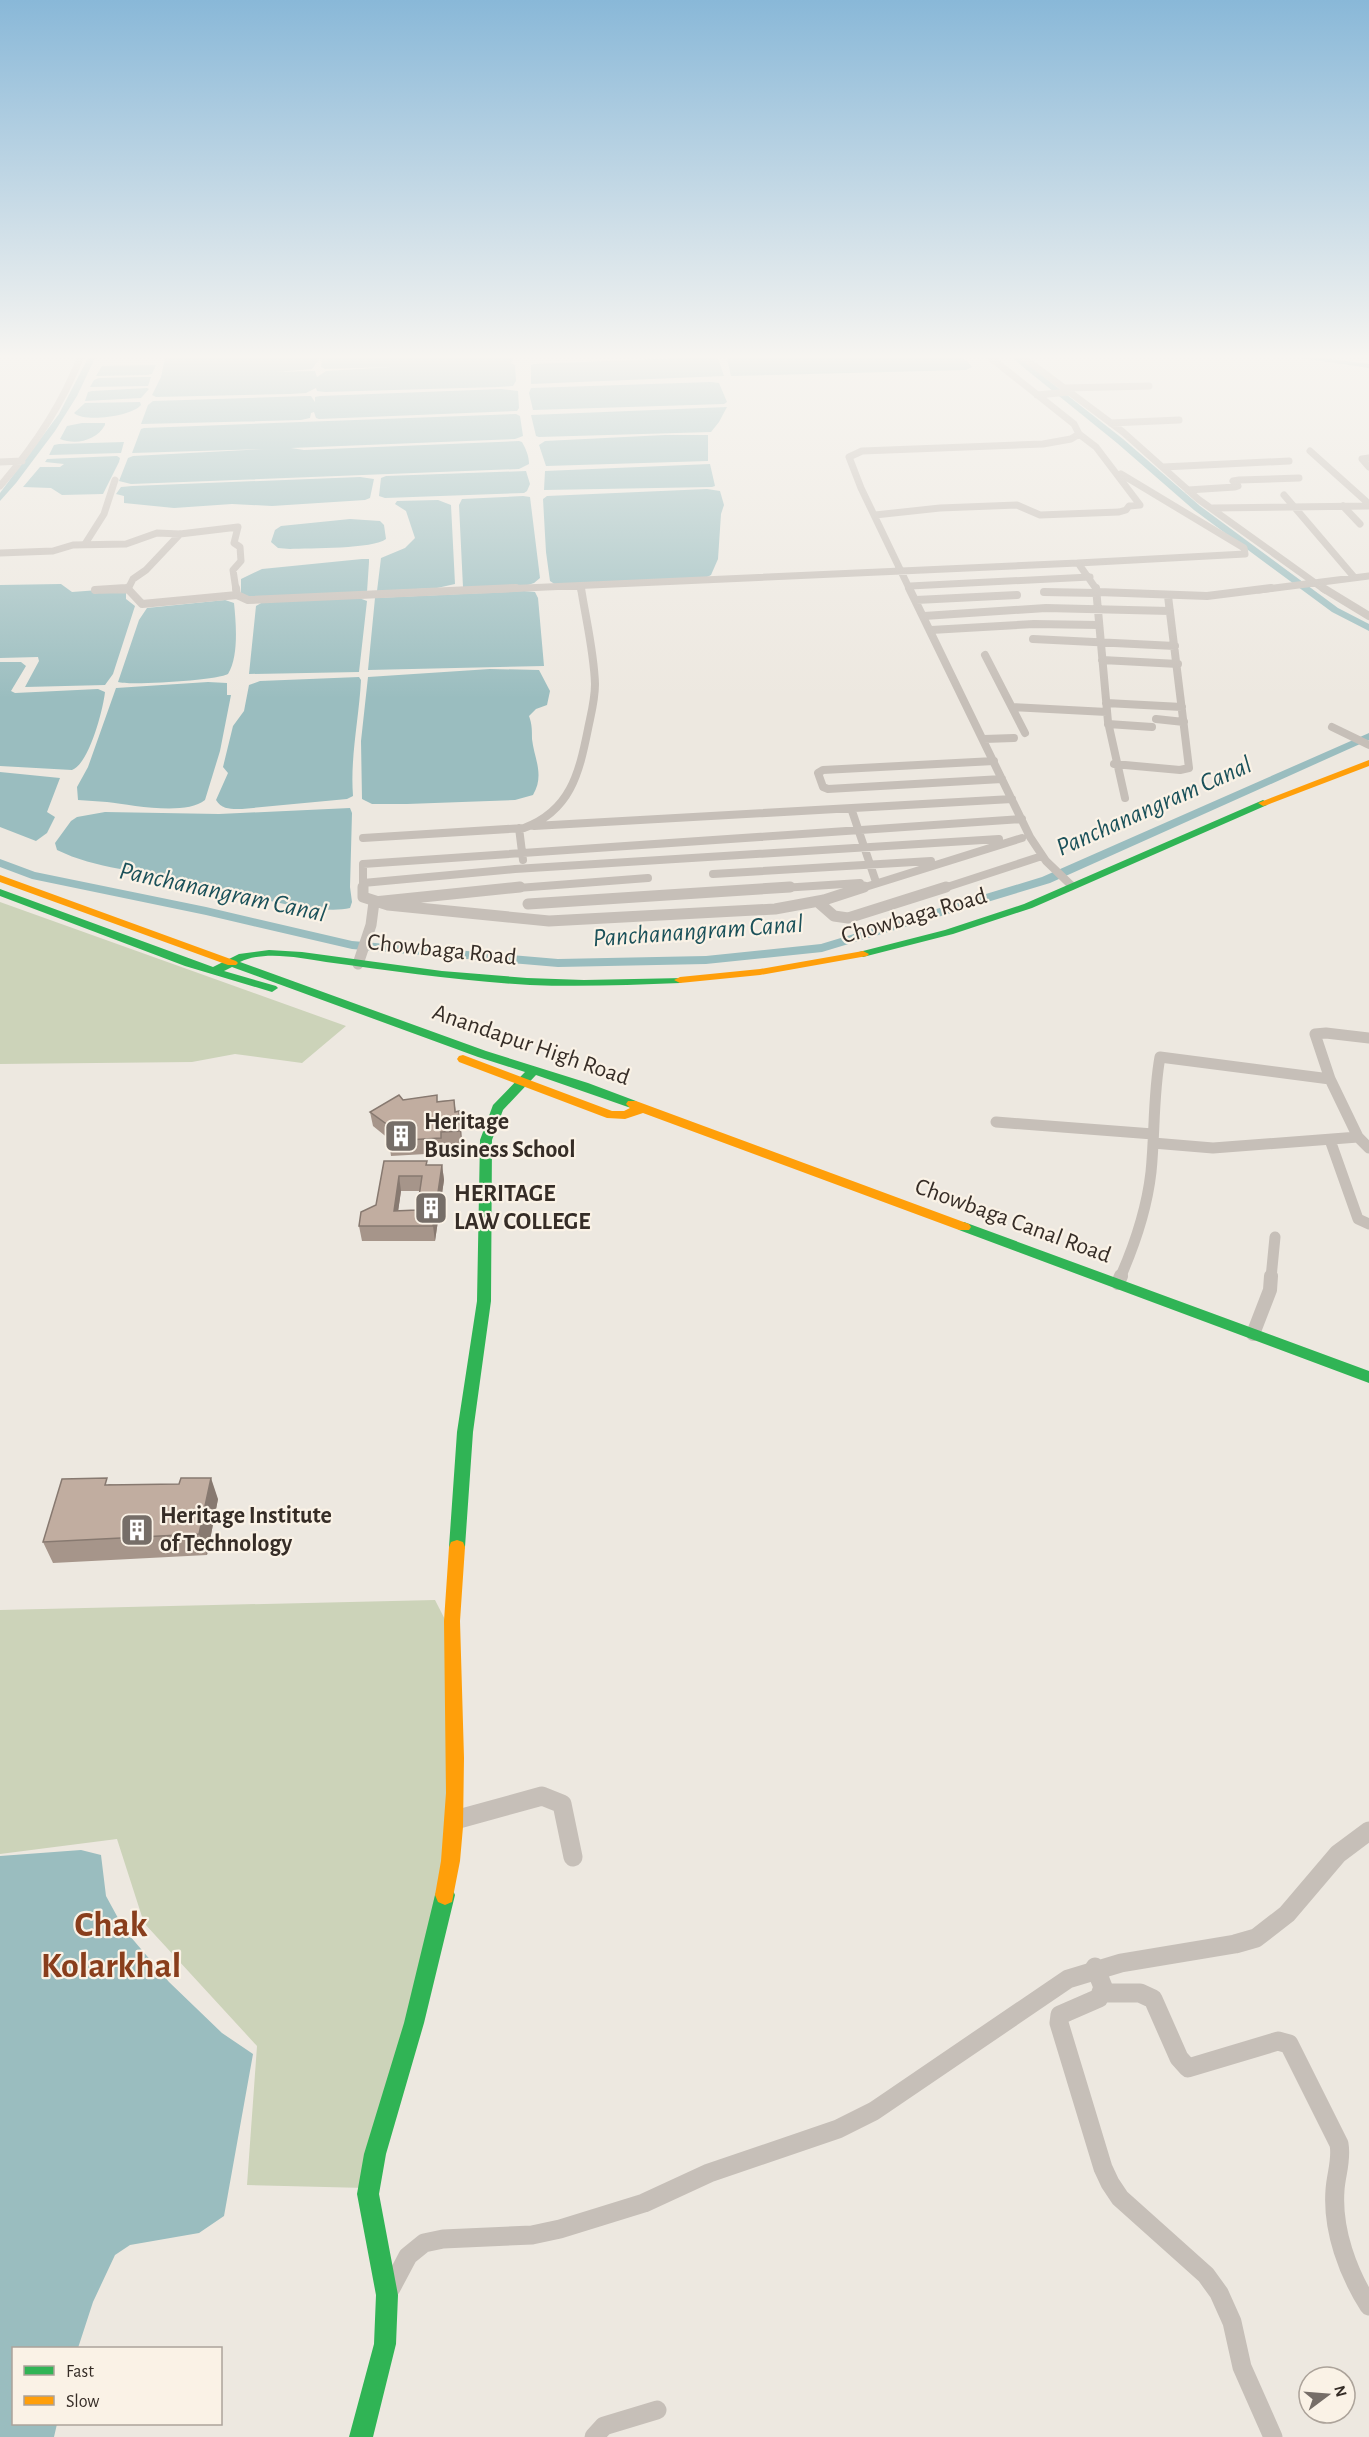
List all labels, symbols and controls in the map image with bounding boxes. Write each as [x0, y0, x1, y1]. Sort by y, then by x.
water label: Panchanangram Canal [1052, 751, 1256, 861]
water label: Panchanangram Canal [117, 857, 329, 927]
street label: Chowbaga Road [839, 884, 989, 948]
water label: Panchanangram Canal [592, 911, 804, 951]
street label: Chowbaga Road [366, 930, 518, 970]
street label: Anandapur High Road [429, 1000, 633, 1090]
place label: Heritage Business School [424, 1110, 576, 1162]
building icon: Heritage Business School [383, 1118, 419, 1154]
street label: Chowbaga Canal Road [912, 1174, 1114, 1268]
place label: HERITAGE LAW COLLEGE [454, 1182, 590, 1234]
building icon: HERITAGE LAW COLLEGE [413, 1190, 449, 1226]
place label: Heritage Institute of Technology [160, 1504, 332, 1556]
building icon: Heritage Institute of Technology [119, 1512, 155, 1548]
district label: Chak Kolarkhal [41, 1907, 181, 1984]
legend [12, 2347, 222, 2425]
text: Fast [66, 2363, 94, 2381]
north arrow [1297, 2365, 1357, 2425]
text: N [1331, 2384, 1350, 2399]
text: Slow [66, 2393, 99, 2411]

